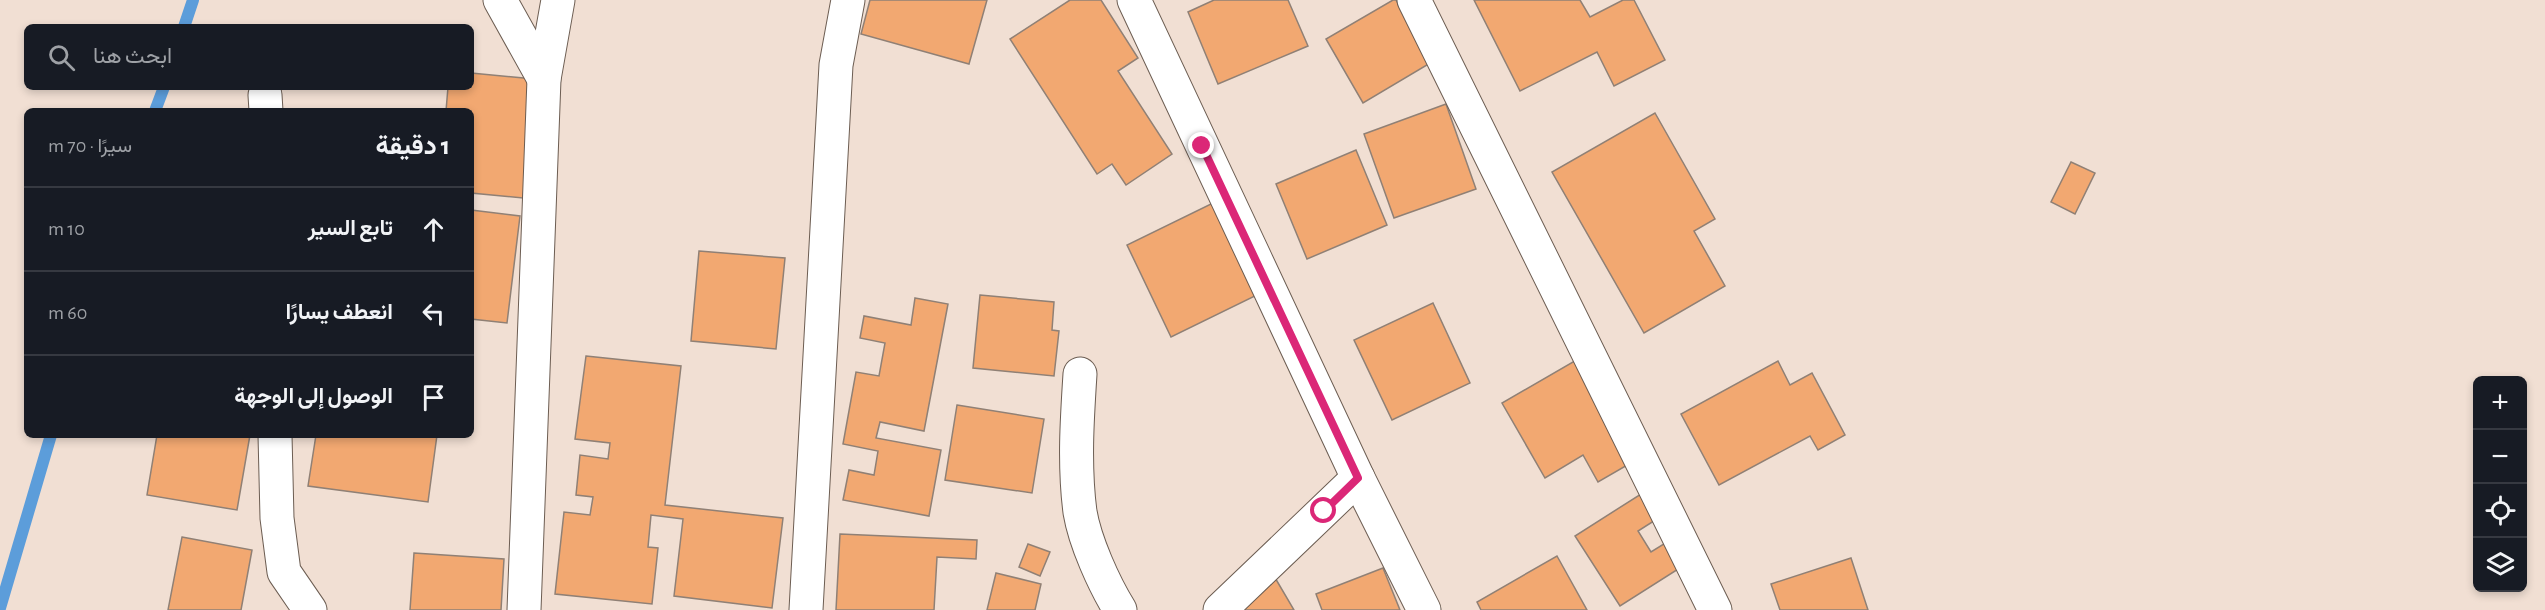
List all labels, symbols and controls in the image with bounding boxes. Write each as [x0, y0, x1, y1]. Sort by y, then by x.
search box [24, 24, 474, 90]
icon: search [45, 41, 78, 74]
text: ابحث هنا [93, 45, 172, 67]
route end [1188, 132, 1214, 158]
text: 1 دقيقة [375, 133, 450, 159]
text: سيرًا · 70 m [48, 136, 132, 156]
icon: ahead [417, 213, 450, 246]
text: تابع السير [308, 217, 393, 239]
text: 10 m [48, 219, 85, 239]
icon: left [417, 297, 450, 330]
text: انعطف يسارًا [286, 301, 393, 323]
text: 60 m [48, 303, 87, 323]
map controls [2473, 376, 2527, 592]
button: + [2473, 376, 2527, 430]
icon: arrive [417, 381, 450, 414]
text: الوصول إلى الوجهة [234, 385, 393, 407]
button: − [2473, 430, 2527, 484]
button: locate [2473, 484, 2527, 538]
route start [1310, 497, 1336, 523]
button: layers [2473, 538, 2527, 592]

